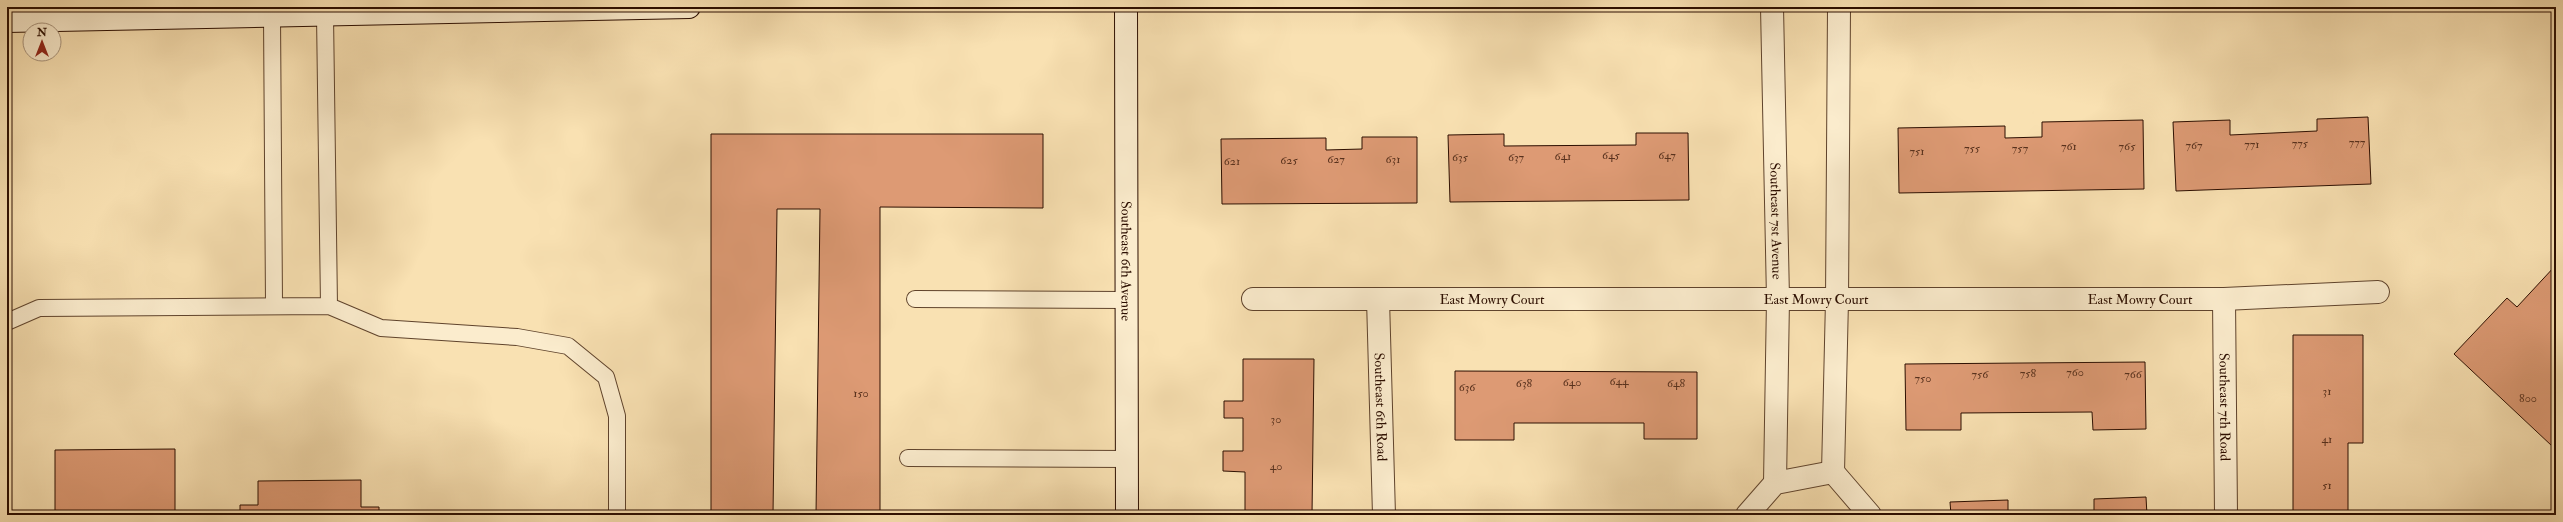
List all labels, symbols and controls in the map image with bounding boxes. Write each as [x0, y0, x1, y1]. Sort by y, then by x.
north arrow [22, 22, 62, 62]
text: N [36, 26, 48, 39]
house number: 777 [2349, 135, 2366, 150]
house number: 775 [2292, 136, 2309, 151]
house number: 771 [2244, 137, 2260, 152]
house number: 767 [2185, 138, 2203, 153]
house number: 761 [2061, 139, 2077, 154]
house number: 765 [2119, 139, 2136, 154]
house number: 755 [1964, 141, 1981, 156]
house number: 757 [2012, 141, 2029, 156]
house number: 751 [1909, 144, 1925, 159]
house number: 645 [1602, 148, 1621, 163]
house number: 647 [1658, 148, 1676, 163]
house number: 641 [1555, 149, 1571, 164]
house number: 635 [1452, 150, 1469, 165]
house number: 637 [1508, 150, 1525, 165]
house number: 627 [1327, 152, 1345, 167]
house number: 631 [1386, 152, 1400, 167]
house number: 625 [1280, 153, 1298, 168]
house number: 621 [1224, 154, 1240, 169]
street label: Southeast 7st Avenue [1767, 162, 1786, 280]
street label: Southeast 6th Avenue [1118, 201, 1135, 321]
street label: East Mowry Court [1439, 291, 1545, 309]
street label: East Mowry Court [1763, 291, 1869, 309]
street label: East Mowry Court [2087, 291, 2193, 309]
street label: Southeast 6th Road [1371, 352, 1391, 462]
street label: Southeast 7th Road [2216, 353, 2234, 461]
house number: 760 [2066, 365, 2084, 380]
house number: 758 [2020, 366, 2037, 381]
house number: 756 [1972, 367, 1989, 382]
house number: 766 [2124, 367, 2143, 382]
house number: 750 [1915, 371, 1931, 386]
house number: 644 [1610, 374, 1629, 389]
house number: 640 [1563, 375, 1581, 390]
house number: 638 [1516, 376, 1533, 391]
house number: 648 [1667, 376, 1685, 391]
house number: 636 [1459, 380, 1476, 395]
house number: 31 [2323, 384, 2331, 399]
house number: 150 [853, 386, 869, 401]
house number: 800 [2519, 391, 2537, 406]
house number: 30 [1271, 412, 1281, 427]
house number: 41 [2322, 432, 2332, 447]
house number: 40 [1270, 459, 1282, 474]
house number: 51 [2322, 478, 2332, 493]

